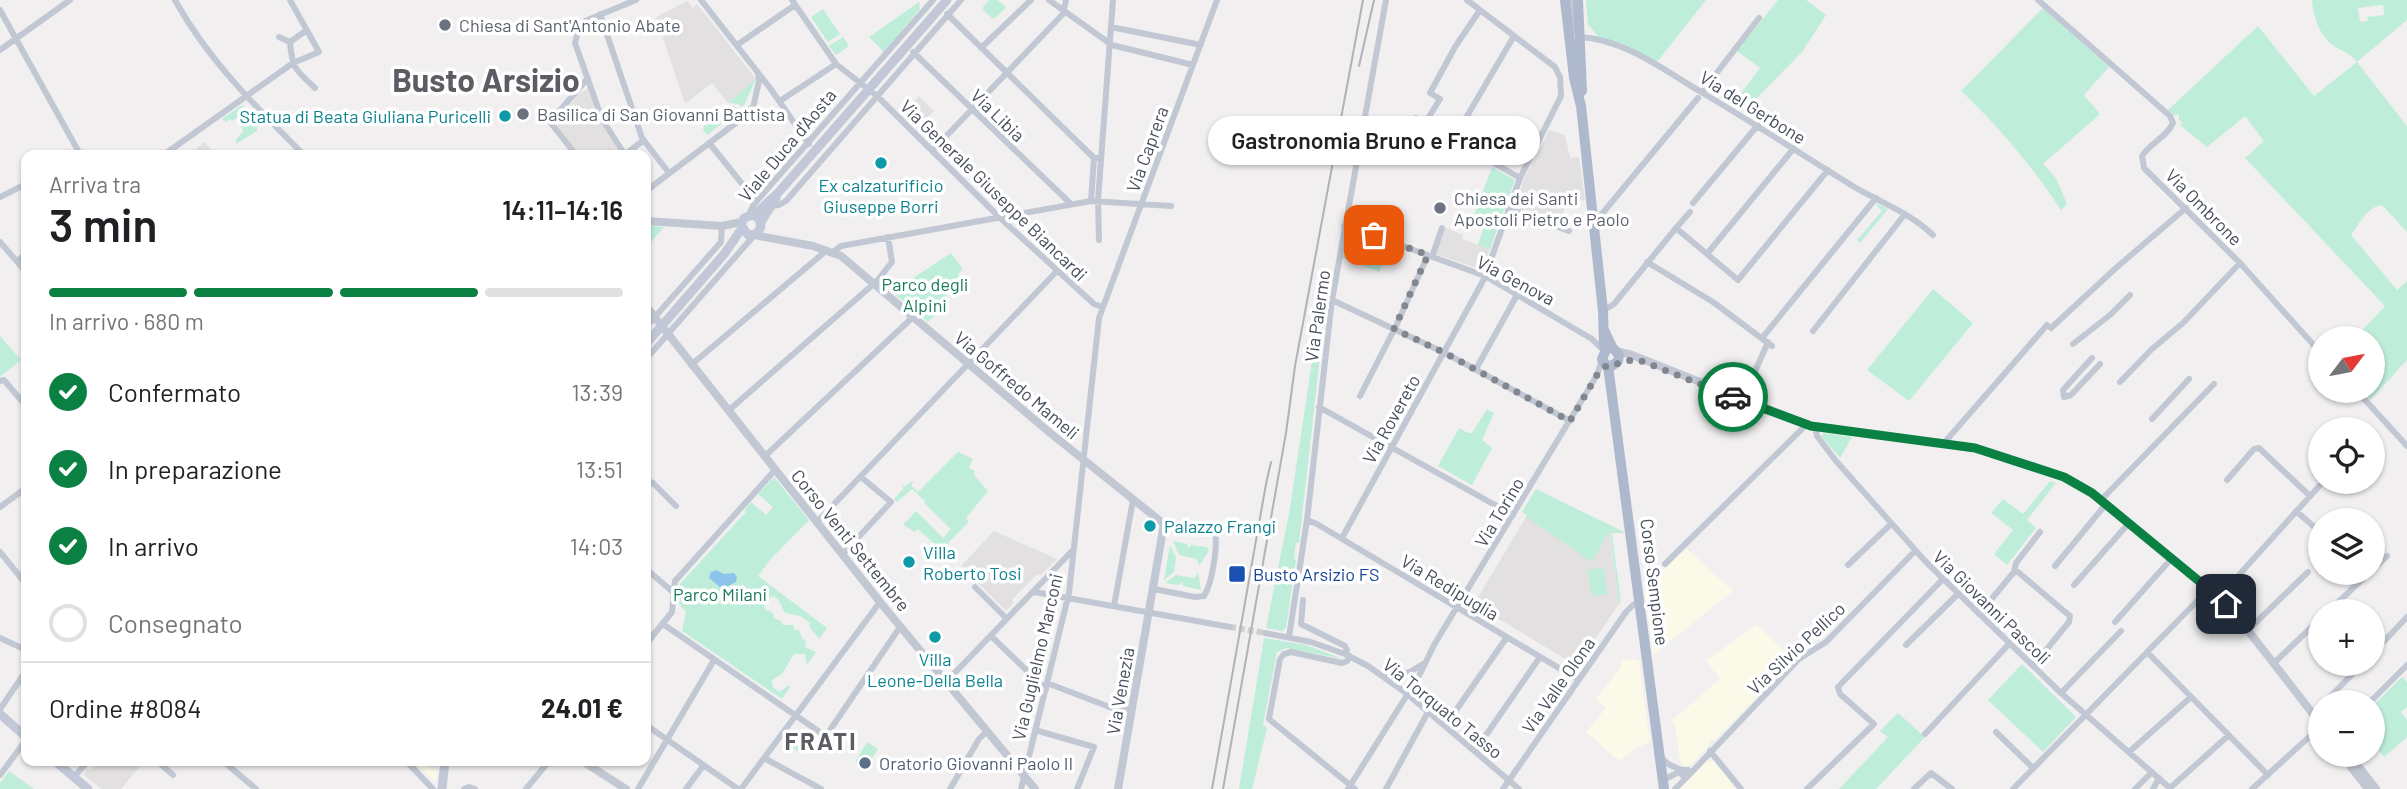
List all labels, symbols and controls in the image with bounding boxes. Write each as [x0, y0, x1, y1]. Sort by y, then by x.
place label: Chiesa di Sant'Antonio Abate [459, 14, 681, 36]
marker: Chiesa di Sant'Antonio Abate [437, 17, 453, 33]
district label: Busto Arsizio [392, 60, 580, 98]
street label: Via del Gerbone [1696, 66, 1810, 148]
street label: Viale Duca d'Aosta [733, 84, 841, 206]
street label: Via Libia [966, 84, 1030, 146]
street label: Via Generale Giuseppe Biancardi [896, 95, 1092, 285]
place label: Basilica di San Giovanni Battista [537, 103, 785, 125]
street label: Via Caprera [1121, 103, 1173, 195]
place label: Statua di Beata Giuliana Puricelli [240, 105, 491, 127]
marker: Basilica di San Giovanni Battista [515, 106, 531, 122]
marker: Statua di Beata Giuliana Puricelli [497, 108, 513, 124]
callout: Gastronomia Bruno e Franca [1208, 116, 1540, 165]
text: Gastronomia Bruno e Franca [1231, 126, 1517, 154]
marker: Ex calzaturificio Giuseppe Borri [873, 155, 889, 171]
street label: Via Ombrone [2161, 164, 2247, 250]
text: Arriva tra [49, 170, 141, 198]
place label: Ex calzaturificio Giuseppe Borri [818, 174, 944, 217]
place label: Chiesa dei Santi Apostoli Pietro e Paolo [1454, 187, 1630, 230]
text: 14:11–14:16 [502, 194, 623, 225]
text: 3 min [49, 196, 158, 251]
marker: Chiesa dei Santi Apostoli Pietro e Paolo [1432, 200, 1448, 216]
pin [1344, 205, 1404, 265]
icon: bag [1355, 216, 1393, 254]
street label: Via Genova [1473, 250, 1559, 310]
street label: Via Palermo [1300, 269, 1334, 363]
park label: Parco degli Alpini [882, 273, 968, 316]
text: In arrivo · 680 m [49, 307, 204, 335]
street label: Via Goffredo Mameli [950, 326, 1084, 444]
north arrow [2308, 326, 2385, 402]
map controls [2308, 326, 2385, 767]
courier [1698, 362, 1768, 432]
street label: Via Rovereto [1358, 371, 1424, 467]
icon: check [49, 373, 87, 411]
text: Confermato [108, 376, 241, 407]
text: 13:39 [571, 378, 623, 406]
icon: car [1714, 378, 1752, 416]
button: locate [2308, 417, 2385, 494]
icon: check [49, 450, 87, 488]
text: In preparazione [108, 453, 282, 484]
text: 13:51 [576, 455, 623, 483]
street label: Corso Venti Settembre [787, 465, 915, 615]
street label: Via Torino [1470, 473, 1528, 551]
button: layers [2308, 508, 2385, 585]
place label: Palazzo Frangi [1164, 515, 1276, 537]
street label: Corso Sempione [1636, 517, 1674, 647]
marker: Palazzo Frangi [1142, 518, 1158, 534]
icon: check [49, 527, 87, 565]
text: In arrivo [108, 530, 199, 561]
text: 14:03 [570, 532, 623, 560]
place label: Villa Roberto Tosi [923, 541, 1022, 584]
street label: Via Giovanni Pascoli [1929, 545, 2055, 669]
street label: Via Redipuglia [1397, 549, 1503, 625]
marker: Villa Roberto Tosi [901, 554, 917, 570]
place label: Busto Arsizio FS [1253, 563, 1379, 585]
marker: Busto Arsizio FS [1227, 564, 1247, 584]
street label: Via Guglielmo Marconi [1007, 571, 1067, 743]
pin [2196, 574, 2256, 634]
park label: Parco Milani [673, 583, 767, 605]
icon: home [2207, 585, 2245, 623]
street label: Via Silvio Pellico [1743, 597, 1849, 699]
button: + [2308, 599, 2385, 676]
text: Consegnato [108, 607, 243, 638]
marker: Villa Leone-Della Bella [927, 629, 943, 645]
street label: Via Valle Olona [1517, 633, 1599, 737]
street label: Via Venezia [1102, 646, 1138, 736]
place label: Villa Leone-Della Bella [867, 648, 1003, 691]
street label: Via Torquato Tasso [1379, 653, 1507, 763]
button: − [2308, 690, 2385, 767]
text: Ordine #8084 [49, 692, 201, 723]
text: 24.01 € [541, 692, 623, 723]
district label: FRATI [785, 726, 857, 755]
place label: Oratorio Giovanni Paolo II [879, 752, 1073, 774]
marker: Oratorio Giovanni Paolo II [857, 755, 873, 771]

